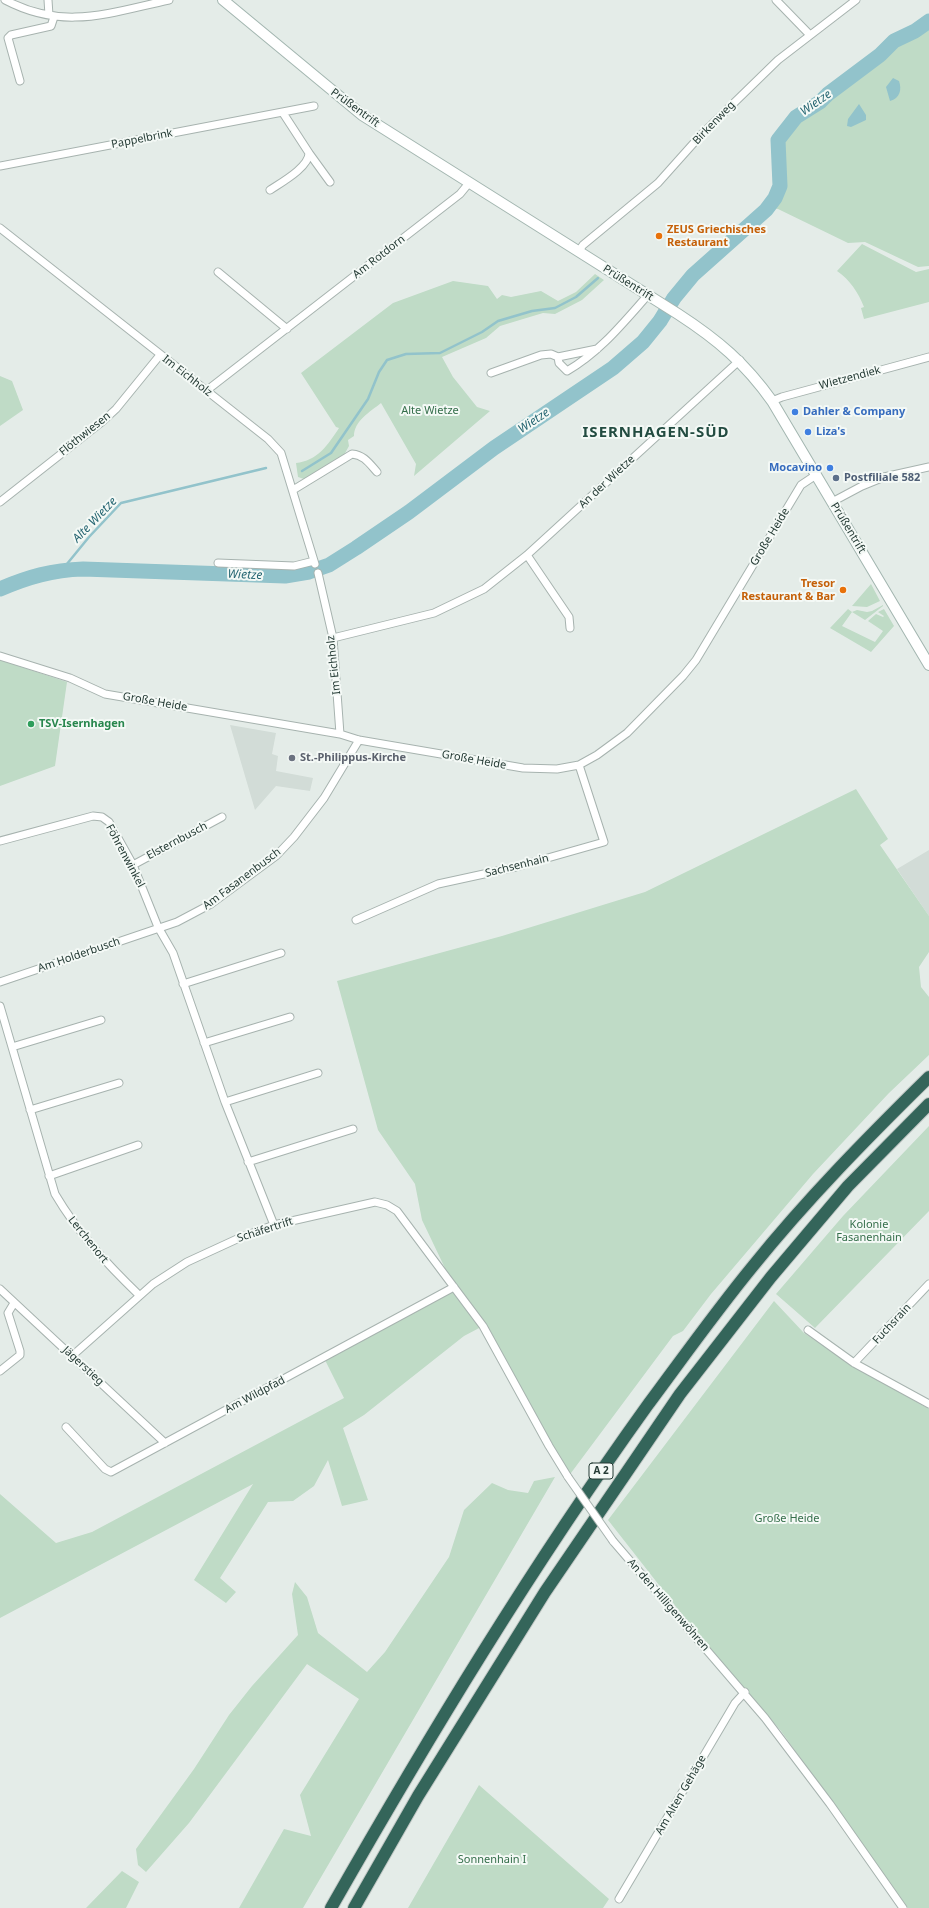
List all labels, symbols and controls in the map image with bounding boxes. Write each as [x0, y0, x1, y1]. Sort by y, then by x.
street label: Prüßentrift [328, 86, 382, 130]
water label: Wietze [798, 87, 834, 119]
street label: Birkenweg [690, 99, 738, 147]
street label: Pappelbrink [110, 127, 174, 151]
place label: ZEUS Griechisches Restaurant [667, 223, 766, 249]
marker: ZEUS Griechisches Restaurant [654, 231, 664, 241]
street label: Am Rotdorn [350, 233, 408, 281]
street label: Prüßentrift [600, 262, 656, 304]
street label: Im Eichholz [160, 353, 214, 399]
street label: Wietzendiek [818, 363, 882, 393]
park label: Alte Wietze [401, 404, 459, 418]
water label: Wietze [516, 405, 552, 437]
place label: Dahler & Company [803, 405, 905, 419]
marker: Dahler & Company [790, 407, 800, 417]
street label: Flöthwiesen [57, 409, 113, 459]
district label: ISERNHAGEN-SÜD [583, 424, 729, 442]
place label: Liza's [816, 425, 845, 439]
marker: Liza's [803, 427, 813, 437]
street label: An der Wietze [576, 453, 638, 511]
place label: Mocavino [769, 461, 822, 475]
marker: Mocavino [825, 463, 835, 473]
place label: Postfiliale 582 [844, 471, 920, 485]
marker: Postfiliale 582 [831, 473, 841, 483]
water label: Alte Wietze [70, 494, 120, 546]
street label: Prüßentrift [828, 500, 868, 556]
street label: Große Heide [748, 506, 792, 568]
water label: Wietze [227, 567, 263, 583]
place label: Tresor Restaurant & Bar [741, 577, 835, 603]
marker: Tresor Restaurant & Bar [838, 585, 848, 595]
street label: Im Eichholz [324, 635, 344, 695]
street label: Große Heide [122, 690, 188, 714]
place label: TSV-Isernhagen [39, 717, 125, 731]
marker: TSV-Isernhagen [26, 719, 36, 729]
street label: Große Heide [441, 748, 507, 772]
place label: St.-Philippus-Kirche [300, 751, 406, 765]
marker: St.-Philippus-Kirche [287, 753, 297, 763]
street label: Elsternbusch [144, 820, 210, 862]
street label: Föhrenwinkel [103, 822, 147, 890]
street label: Am Fasanenbusch [200, 845, 284, 913]
street label: Sachsenhain [484, 852, 550, 880]
street label: Am Holderbusch [36, 935, 122, 975]
street label: Lerchenort [65, 1214, 111, 1266]
street label: Schäfertrift [235, 1215, 295, 1245]
park label: Kolonie Fasanenhain [836, 1218, 902, 1244]
street label: Fuchsrain [870, 1301, 914, 1347]
street label: Jägerstieg [60, 1344, 106, 1388]
street label: Am Wildpfad [223, 1374, 287, 1416]
road number: A 2 [589, 1463, 613, 1479]
park label: Große Heide [754, 1512, 820, 1526]
street label: An den Hilligenwöhren [624, 1556, 712, 1654]
street label: Am Alten Gehäge [653, 1753, 709, 1837]
park label: Sonnenhain I [458, 1853, 526, 1867]

